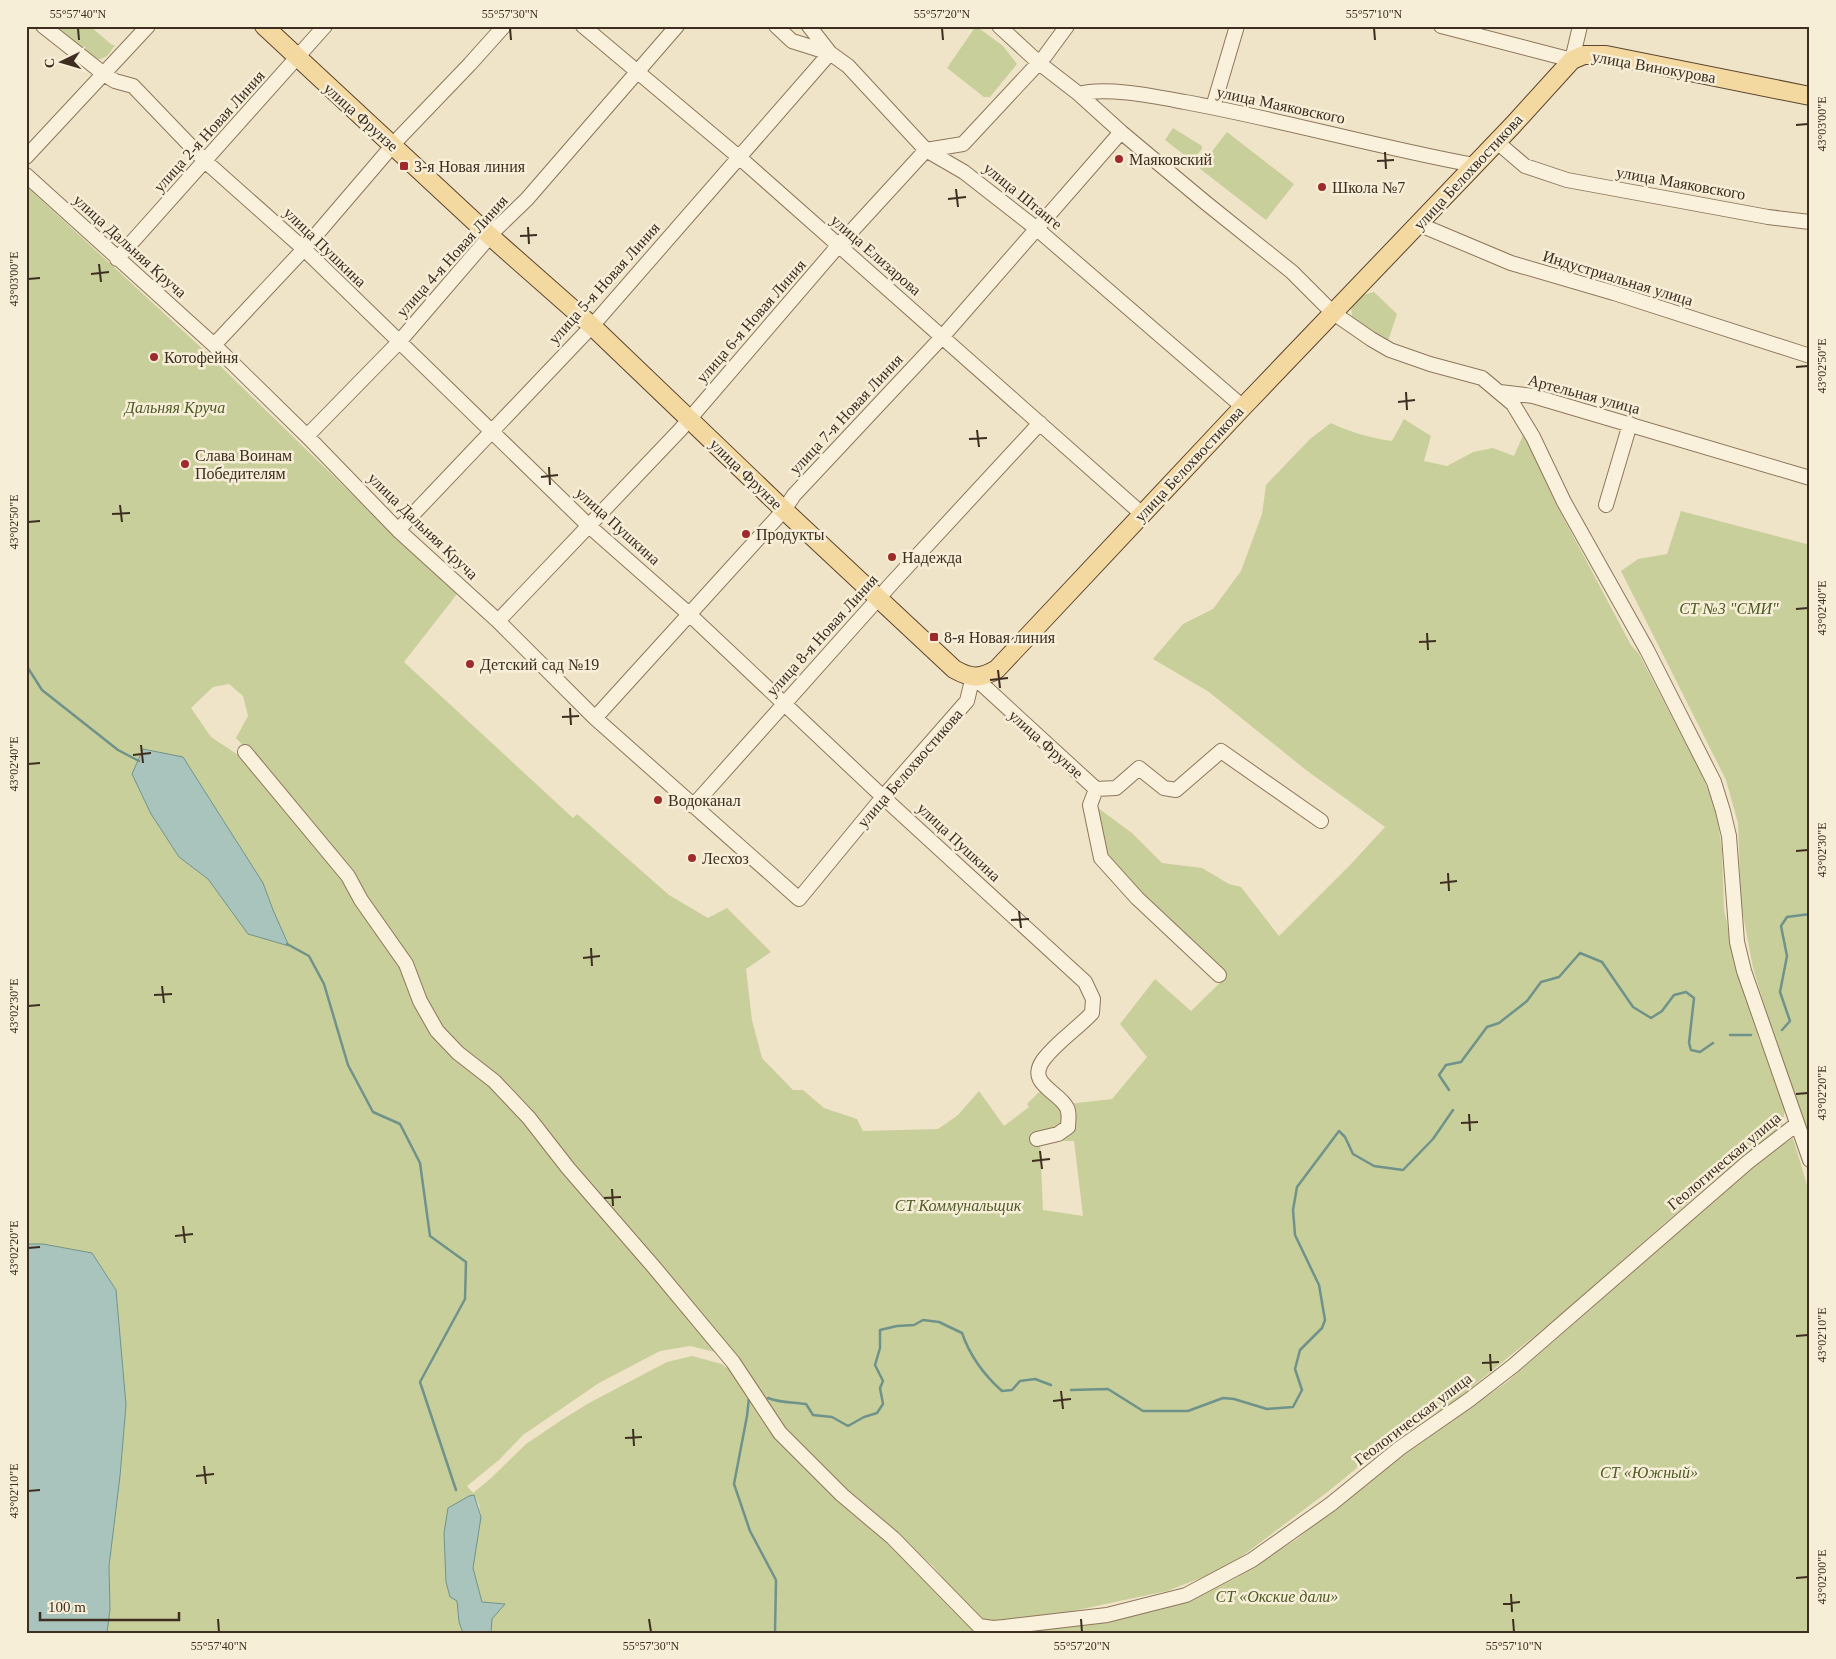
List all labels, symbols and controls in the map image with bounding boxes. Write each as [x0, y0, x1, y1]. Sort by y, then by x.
text: 55°57'40"N [50, 7, 107, 21]
text: 55°57'30"N [482, 7, 539, 21]
text: 55°57'20"N [914, 7, 971, 21]
text: 55°57'10"N [1346, 7, 1403, 21]
north arrow [38, 38, 88, 88]
street label: улица Винокурова [1591, 48, 1717, 87]
text: С [42, 57, 57, 69]
street label: улица 2-я Новая Линия [150, 66, 269, 196]
street label: улица Фрунзе [320, 79, 402, 155]
street label: улица Маяковского [1215, 83, 1347, 128]
text: 43°03'00"E [1815, 96, 1829, 152]
street label: улица Белохвостикова [1410, 111, 1527, 234]
place label: Маяковский [1129, 151, 1213, 168]
marker: Маяковский [1113, 153, 1125, 165]
place label: 3-я Новая линия [414, 158, 526, 175]
street label: улица Штанге [980, 159, 1066, 234]
marker: 3-я Новая линия [398, 160, 410, 172]
street label: улица Маяковского [1615, 163, 1747, 204]
place label: Школа №7 [1332, 179, 1405, 196]
marker: Школа №7 [1316, 181, 1328, 193]
street label: улица Дальняя Круча [69, 191, 190, 302]
street label: улица 4-я Новая Линия [393, 191, 512, 321]
street label: улица Пушкина [280, 204, 370, 291]
street label: улица Елизарова [827, 211, 924, 299]
street label: улица 5-я Новая Линия [545, 218, 664, 348]
street label: Индустриальная улица [1541, 247, 1695, 310]
text: 43°03'00"E [7, 251, 21, 307]
street label: улица 6-я Новая Линия [693, 256, 810, 387]
text: 43°02'50"E [1815, 338, 1829, 394]
place label: Котофейня [164, 349, 239, 367]
street label: улица 7-я Новая Линия [786, 350, 907, 478]
marker: Котофейня [148, 351, 160, 363]
street label: Артельная улица [1526, 371, 1642, 418]
park label: Дальняя Круча [123, 399, 225, 417]
street label: улица Белохвостикова [1131, 403, 1248, 526]
street label: улица Фрунзе [706, 435, 786, 513]
place label: Слава Воинам Победителям [195, 447, 292, 483]
marker: Слава Воинам Победителям [179, 458, 191, 470]
street label: улица Дальняя Круча [364, 469, 481, 583]
street label: улица Пушкина [572, 484, 664, 569]
text: 43°02'50"E [7, 494, 21, 550]
place label: Продукты [756, 526, 825, 544]
marker: Продукты [740, 528, 752, 540]
place label: Надежда [902, 549, 962, 567]
marker: Надежда [886, 551, 898, 563]
street label: улица 8-я Новая Линия [763, 570, 882, 700]
text: 43°02'40"E [1815, 580, 1829, 636]
park label: СТ №3 "СМИ" [1679, 600, 1779, 617]
place label: 8-я Новая линия [944, 629, 1056, 646]
marker: 8-я Новая линия [928, 631, 940, 643]
place label: Детский сад №19 [480, 656, 599, 674]
marker: Детский сад №19 [464, 658, 476, 670]
street label: улица Белохвостикова [854, 705, 967, 831]
street label: улица Фрунзе [1005, 706, 1087, 782]
text: 43°02'40"E [7, 736, 21, 792]
place label: Водоканал [668, 792, 741, 810]
marker: Водоканал [652, 794, 664, 806]
street label: улица Пушкина [913, 799, 1004, 886]
text: 43°02'30"E [1815, 822, 1829, 878]
place label: Лесхоз [702, 850, 749, 867]
marker: Лесхоз [686, 852, 698, 864]
text: 43°02'30"E [7, 978, 21, 1034]
text: 43°02'20"E [1815, 1065, 1829, 1121]
street label: Геологическая улица [1664, 1109, 1785, 1214]
park label: СТ Коммунальщик [895, 1197, 1022, 1215]
text: 43°02'20"E [7, 1220, 21, 1276]
text: 43°02'10"E [1815, 1307, 1829, 1363]
street label: Геологическая улица [1351, 1369, 1475, 1469]
text: 43°02'10"E [7, 1463, 21, 1519]
park label: СТ «Южный» [1600, 1464, 1698, 1481]
text: 43°02'00"E [1815, 1549, 1829, 1605]
park label: СТ «Окские дали» [1216, 1588, 1338, 1605]
scale bar [40, 1589, 179, 1621]
text: 100 m [48, 1599, 86, 1615]
text: 55°57'40"N [191, 1639, 248, 1653]
text: 55°57'30"N [623, 1639, 680, 1653]
text: 55°57'20"N [1054, 1639, 1111, 1653]
text: 55°57'10"N [1486, 1639, 1543, 1653]

